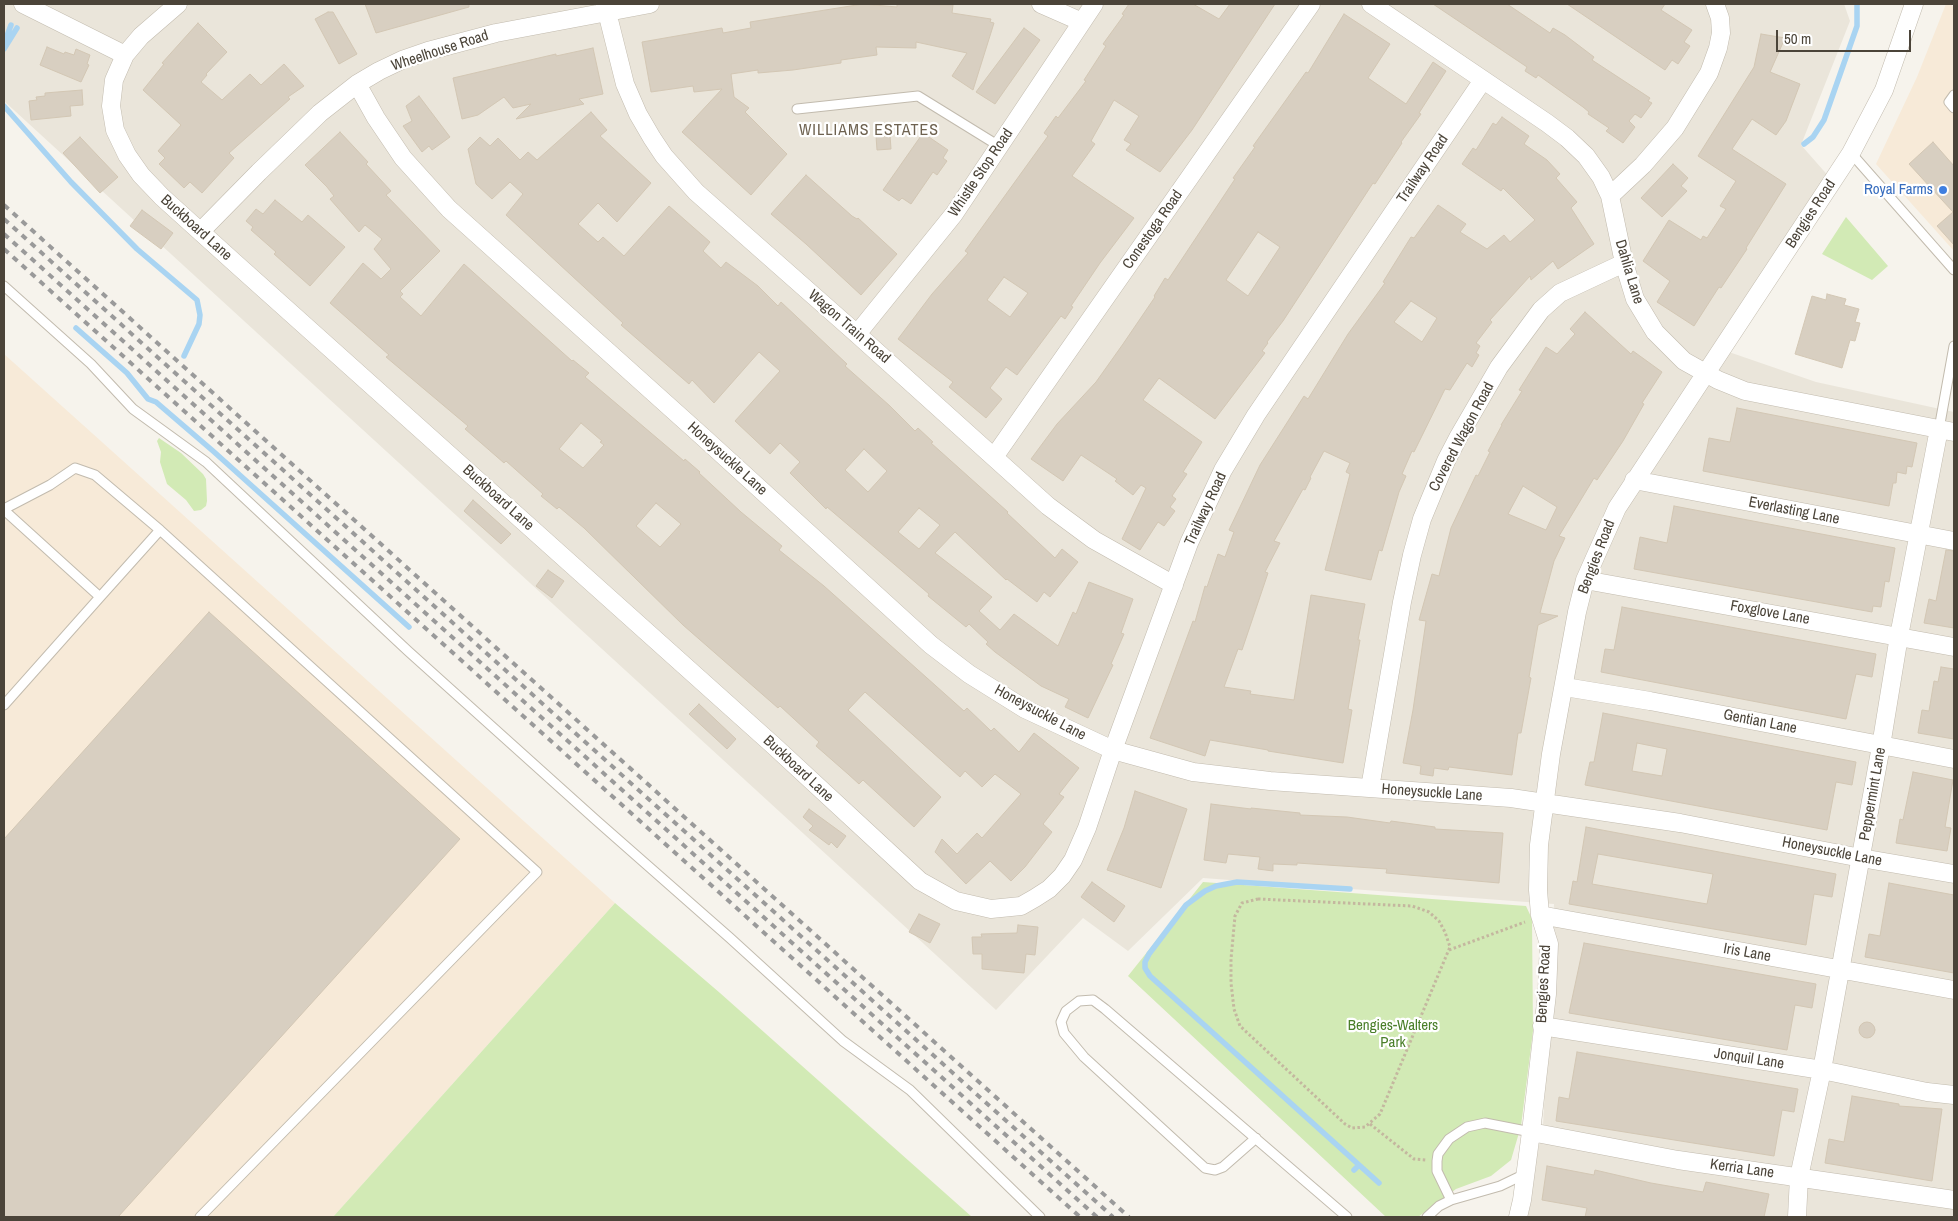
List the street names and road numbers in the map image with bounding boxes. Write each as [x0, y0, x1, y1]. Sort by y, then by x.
street label: Wheelhouse Road [389, 27, 491, 75]
street label: Whistle Stop Road [945, 125, 1017, 221]
street label: Trailway Road [1393, 131, 1453, 207]
street label: Bengies Road [1782, 176, 1840, 252]
street label: Conestoga Road [1119, 187, 1187, 273]
street label: Buckboard Lane [157, 191, 235, 265]
street label: Dahlia Lane [1611, 238, 1647, 306]
street label: Wagon Train Road [804, 286, 894, 368]
street label: Covered Wagon Road [1426, 379, 1498, 495]
street label: Honeysuckle Lane [683, 418, 771, 500]
street label: Buckboard Lane [459, 461, 537, 535]
street label: Trailway Road [1181, 469, 1231, 549]
street label: Everlasting Lane [1747, 493, 1841, 529]
street label: Bengies Road [1575, 517, 1619, 597]
street label: Foxglove Lane [1729, 597, 1811, 629]
street label: Honeysuckle Lane [991, 681, 1089, 745]
street label: Gentian Lane [1722, 706, 1798, 738]
street label: Buckboard Lane [759, 732, 837, 806]
street label: Peppermint Lane [1856, 746, 1890, 842]
street label: Honeysuckle Lane [1381, 780, 1483, 806]
street label: Honeysuckle Lane [1781, 834, 1883, 870]
street label: Iris Lane [1722, 940, 1772, 966]
street label: Bengies Road [1533, 945, 1555, 1023]
street label: Jonquil Lane [1713, 1045, 1785, 1073]
street label: Kerria Lane [1709, 1156, 1775, 1182]

